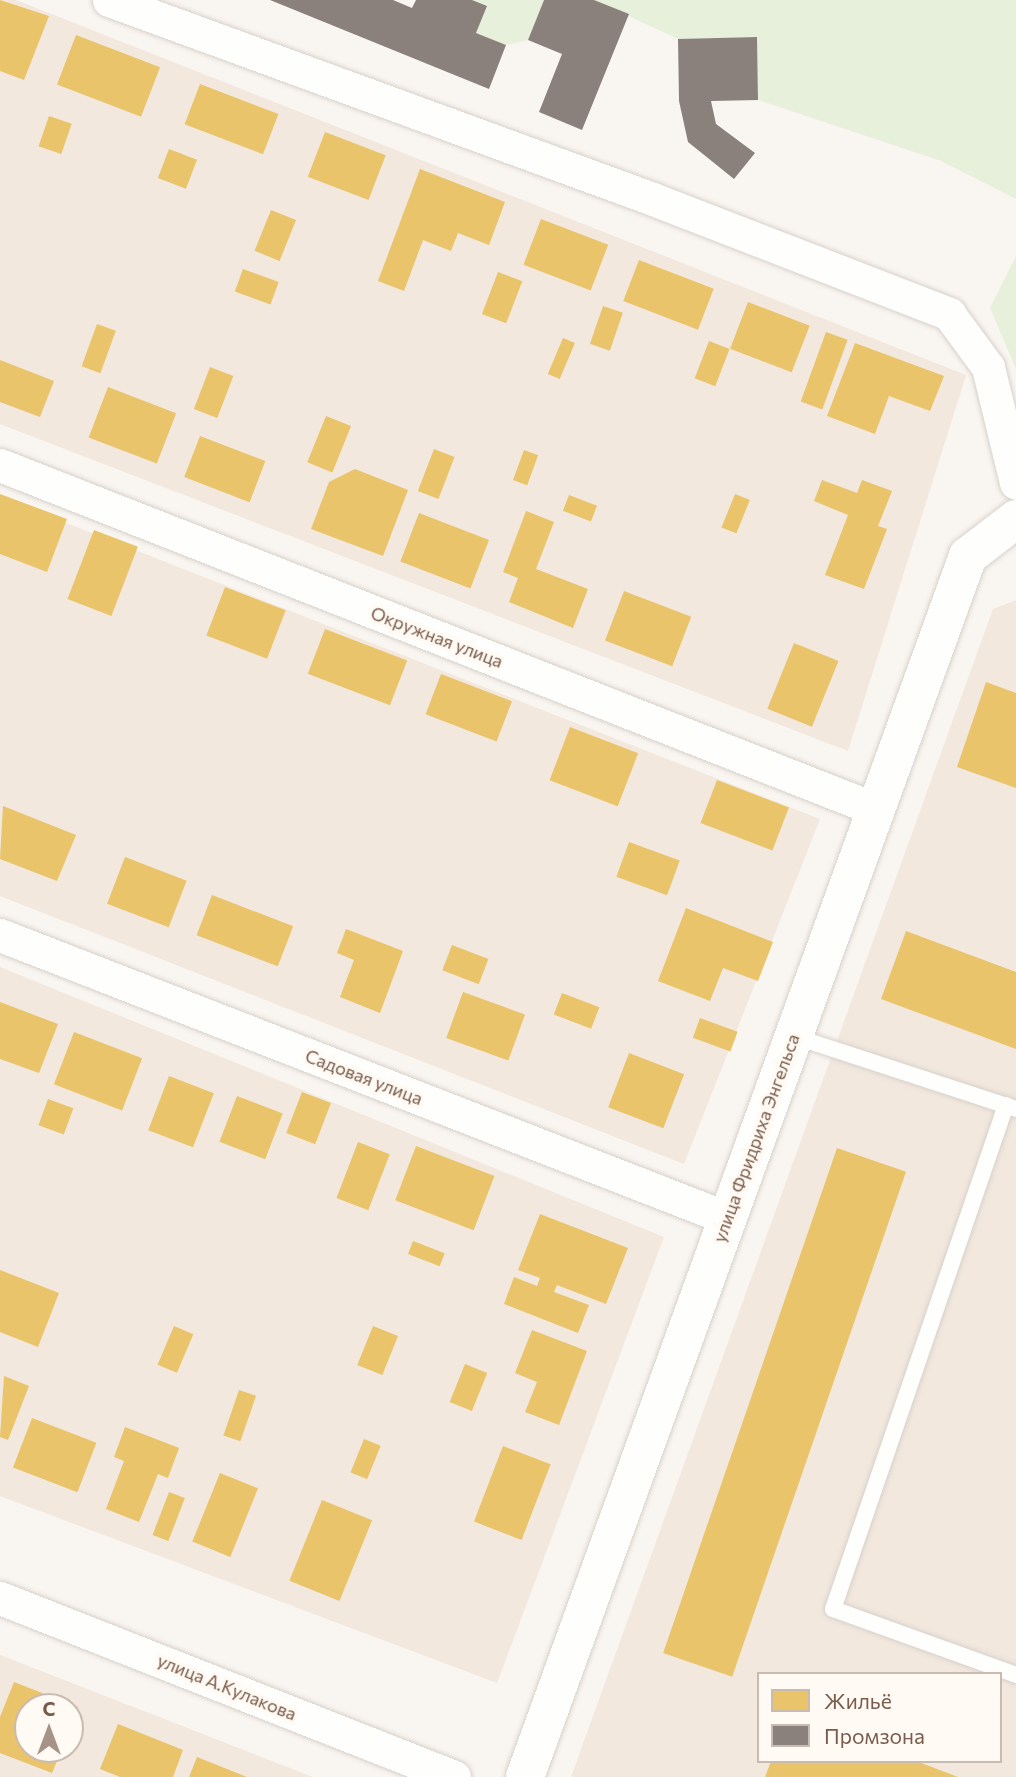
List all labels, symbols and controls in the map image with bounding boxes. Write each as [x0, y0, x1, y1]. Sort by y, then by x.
street label: Окружная улица [368, 602, 506, 672]
street label: улица Фридриха Энгельса [708, 1031, 804, 1245]
street label: Садовая улица [302, 1045, 426, 1109]
street label: улица А.Кулакова [154, 1649, 300, 1725]
legend [757, 1672, 1002, 1763]
text: Жильё [824, 1688, 892, 1713]
north arrow [14, 1693, 84, 1763]
text: С [43, 1697, 56, 1720]
text: Промзона [824, 1723, 925, 1748]

